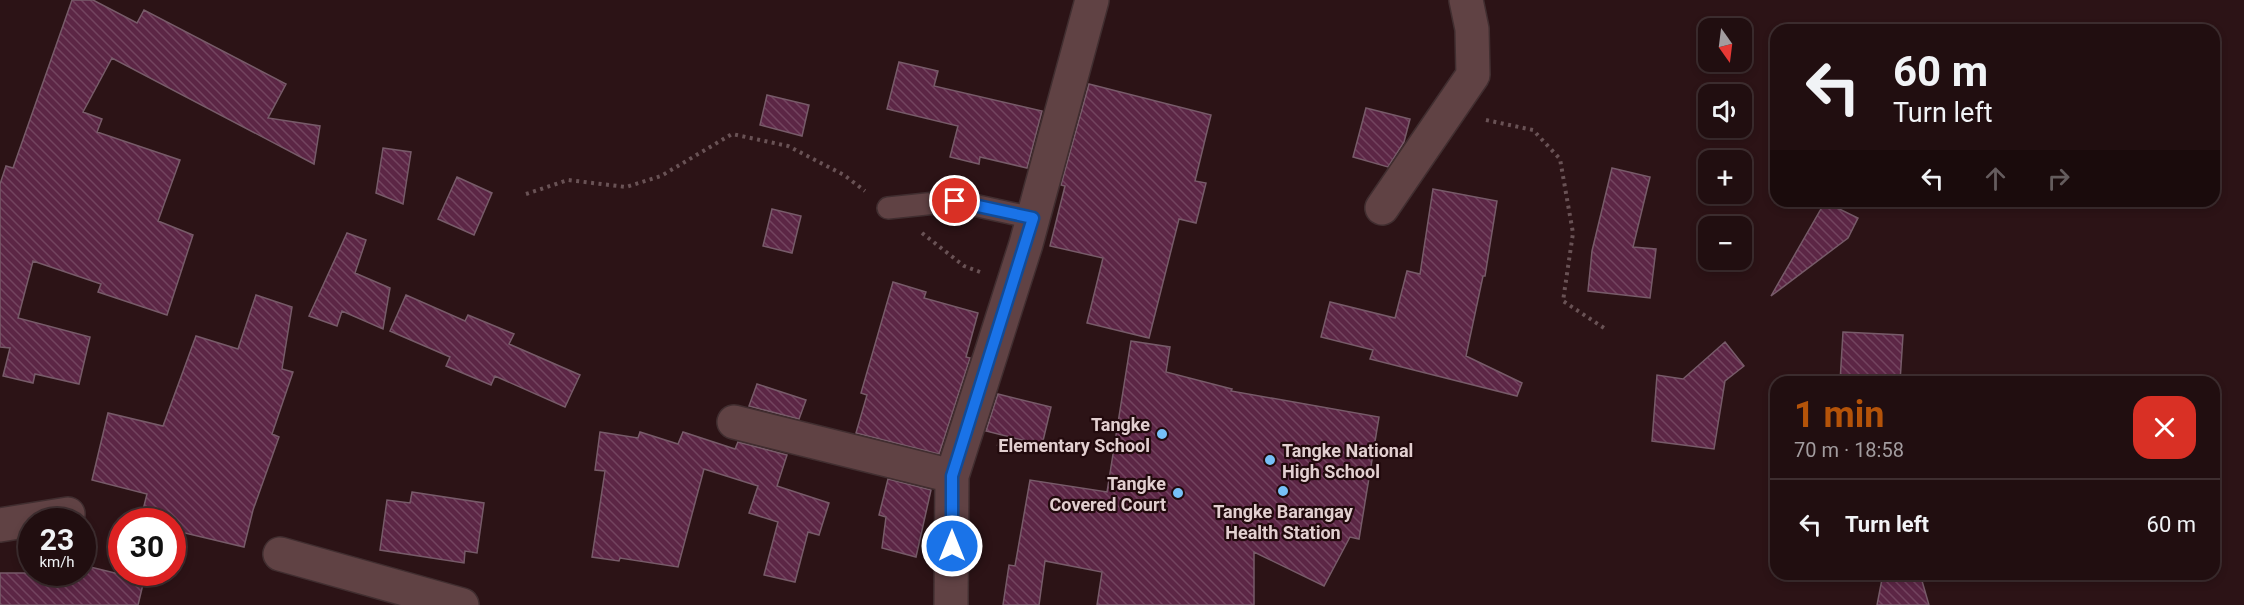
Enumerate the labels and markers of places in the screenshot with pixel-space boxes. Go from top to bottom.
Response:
pin [929,175,980,226]
place label: Tangke Elementary School [998,414,1150,456]
marker: Tangke Elementary School [1155,427,1169,441]
place label: Tangke National High School [1282,440,1413,482]
marker: Tangke National High School [1263,453,1277,467]
place label: Tangke Covered Court [1050,473,1166,515]
marker: Tangke Barangay Health Station [1276,484,1290,498]
marker: Tangke Covered Court [1171,486,1185,500]
place label: Tangke Barangay Health Station [1213,501,1354,543]

